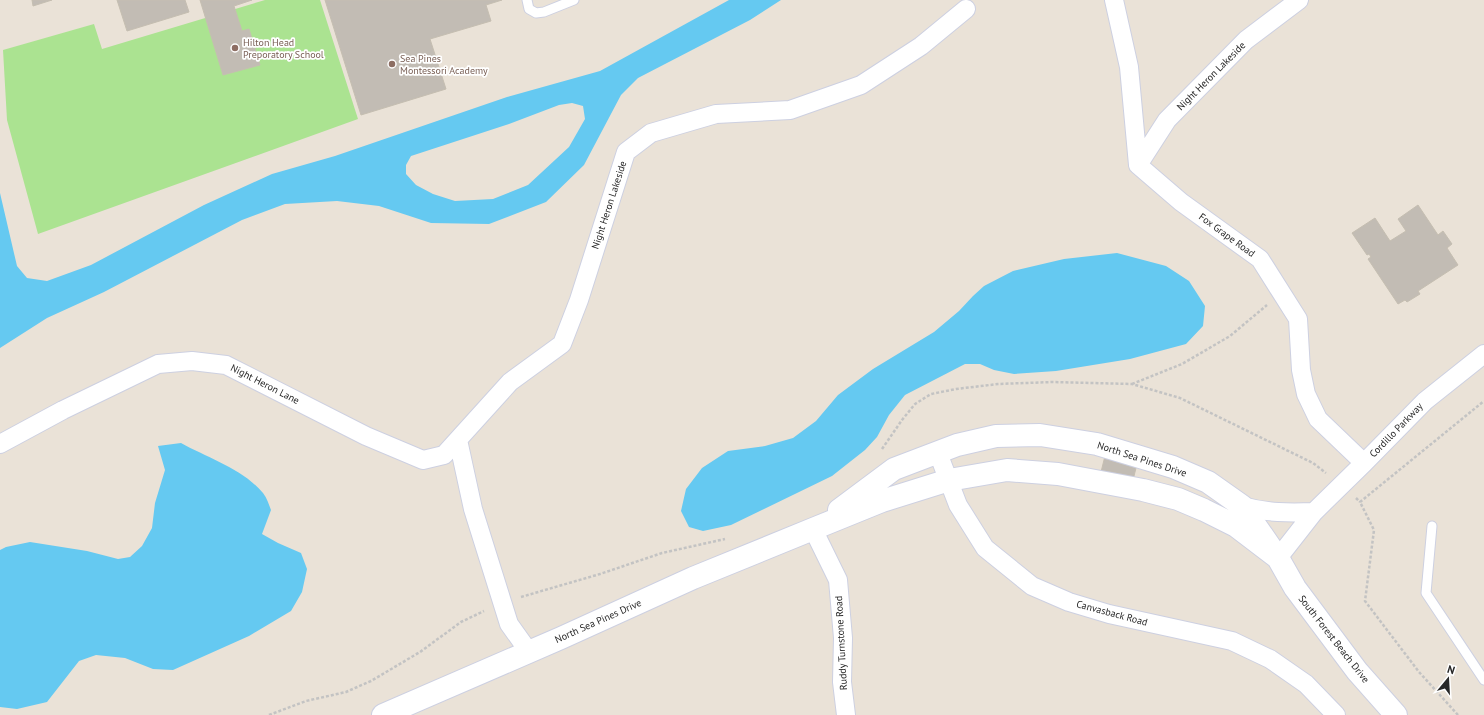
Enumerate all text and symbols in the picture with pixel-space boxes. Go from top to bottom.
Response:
place label: Hilton Head Preporatory School [243,36,324,61]
street label: Night Heron Lakeside [1174,39,1248,113]
marker: Hilton Head Preporatory School [230,43,240,53]
place label: Sea Pines Montessori Academy [400,52,488,77]
marker: Sea Pines Montessori Academy [387,59,397,69]
street label: Night Heron Lakeside [589,159,629,251]
street label: Fox Grape Road [1196,210,1258,260]
street label: Night Heron Lane [228,361,302,407]
street label: Cordillo Parkway [1367,400,1426,460]
street label: North Sea Pines Drive [1096,438,1188,480]
street label: South Forest Beach Drive [1296,593,1372,685]
street label: Ruddy Turnstone Road [832,595,850,691]
street label: North Sea Pines Drive [553,596,643,646]
street label: Canvasback Road [1075,597,1149,629]
north arrow [1428,659,1468,699]
text: N [1445,662,1457,677]

